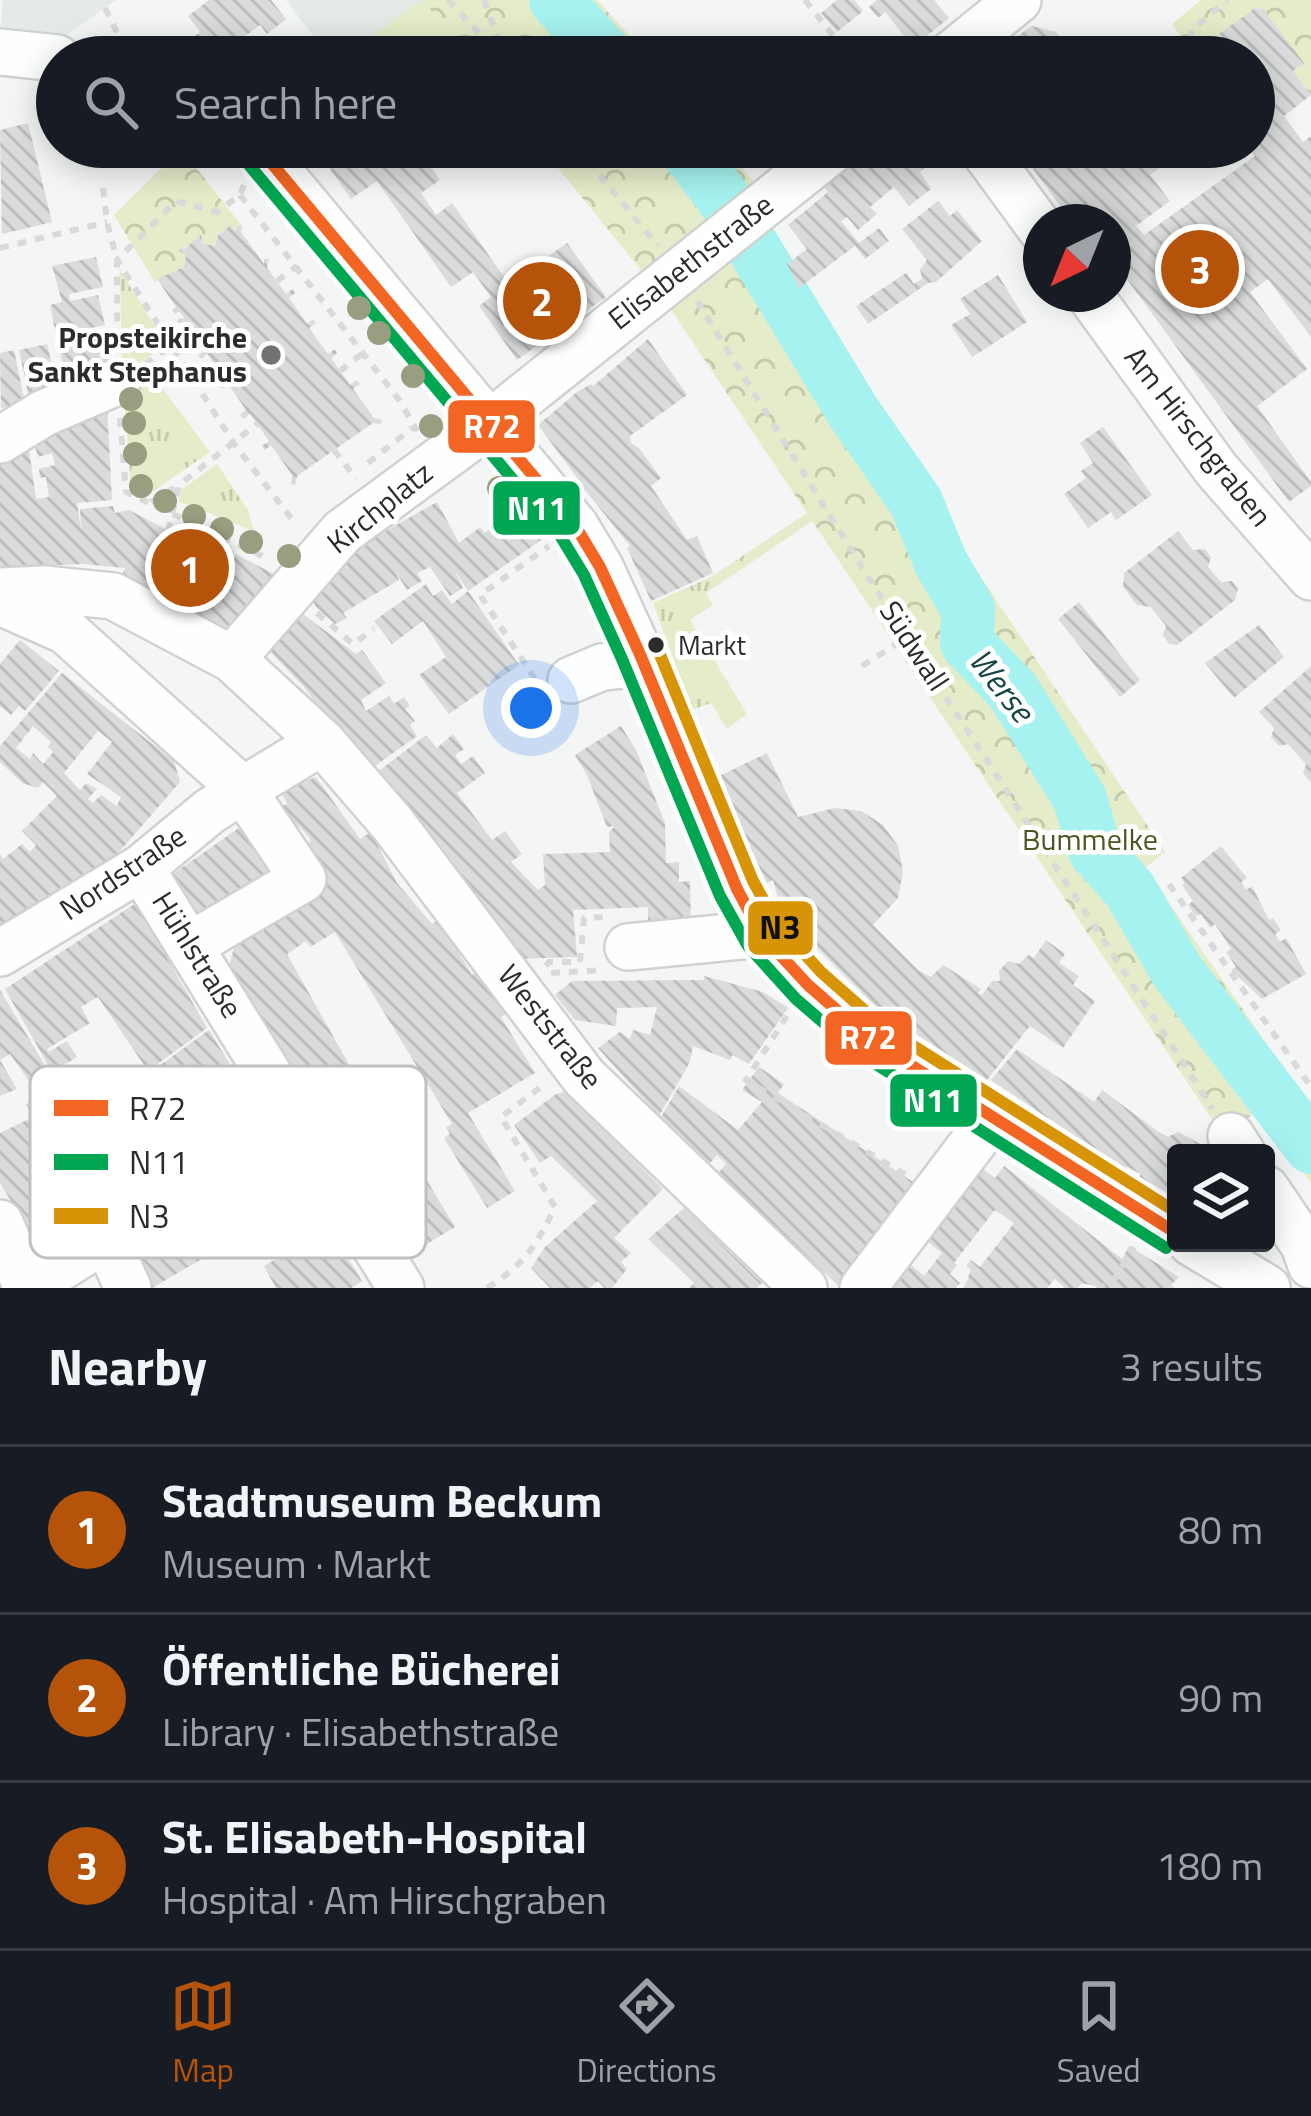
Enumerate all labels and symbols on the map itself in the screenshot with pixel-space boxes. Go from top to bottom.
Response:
street label: Elisabethstraße [598,182,783,341]
north arrow [1023,204,1131,312]
pin: 3 [1161,224,1239,314]
pin: 2 [503,256,581,346]
place label: Propsteikirche Sankt Stephanus [28,314,247,394]
street label: Am Hirschgraben [1114,336,1284,536]
marker: Propsteikirche Sankt Stephanus [258,342,284,368]
line badge: R72 [446,398,537,455]
text: R72 [463,401,521,451]
street label: Kirchplatz [316,450,442,564]
line badge: N11 [491,479,582,537]
text: N11 [507,483,567,533]
pin: 1 [151,523,229,613]
street label: Südwall [868,591,961,700]
place label: Markt [678,624,746,665]
marker: Markt [645,634,667,656]
water label: Werse [957,637,1048,734]
your location [501,678,561,738]
street label: Nordstraße [50,813,195,932]
park label: Bummelke [1022,816,1158,862]
street label: Hühlstraße [141,882,255,1027]
line badge: N3 [746,899,815,957]
text: N3 [759,902,801,952]
street label: Weststraße [487,954,614,1099]
line badge: R72 [823,1009,914,1067]
text: R72 [839,1012,897,1062]
legend [30,1066,426,1258]
line badge: N11 [888,1072,979,1129]
text: N11 [903,1075,963,1125]
text: R72 [129,1083,186,1133]
text: N11 [129,1137,188,1187]
text: N3 [129,1191,170,1241]

